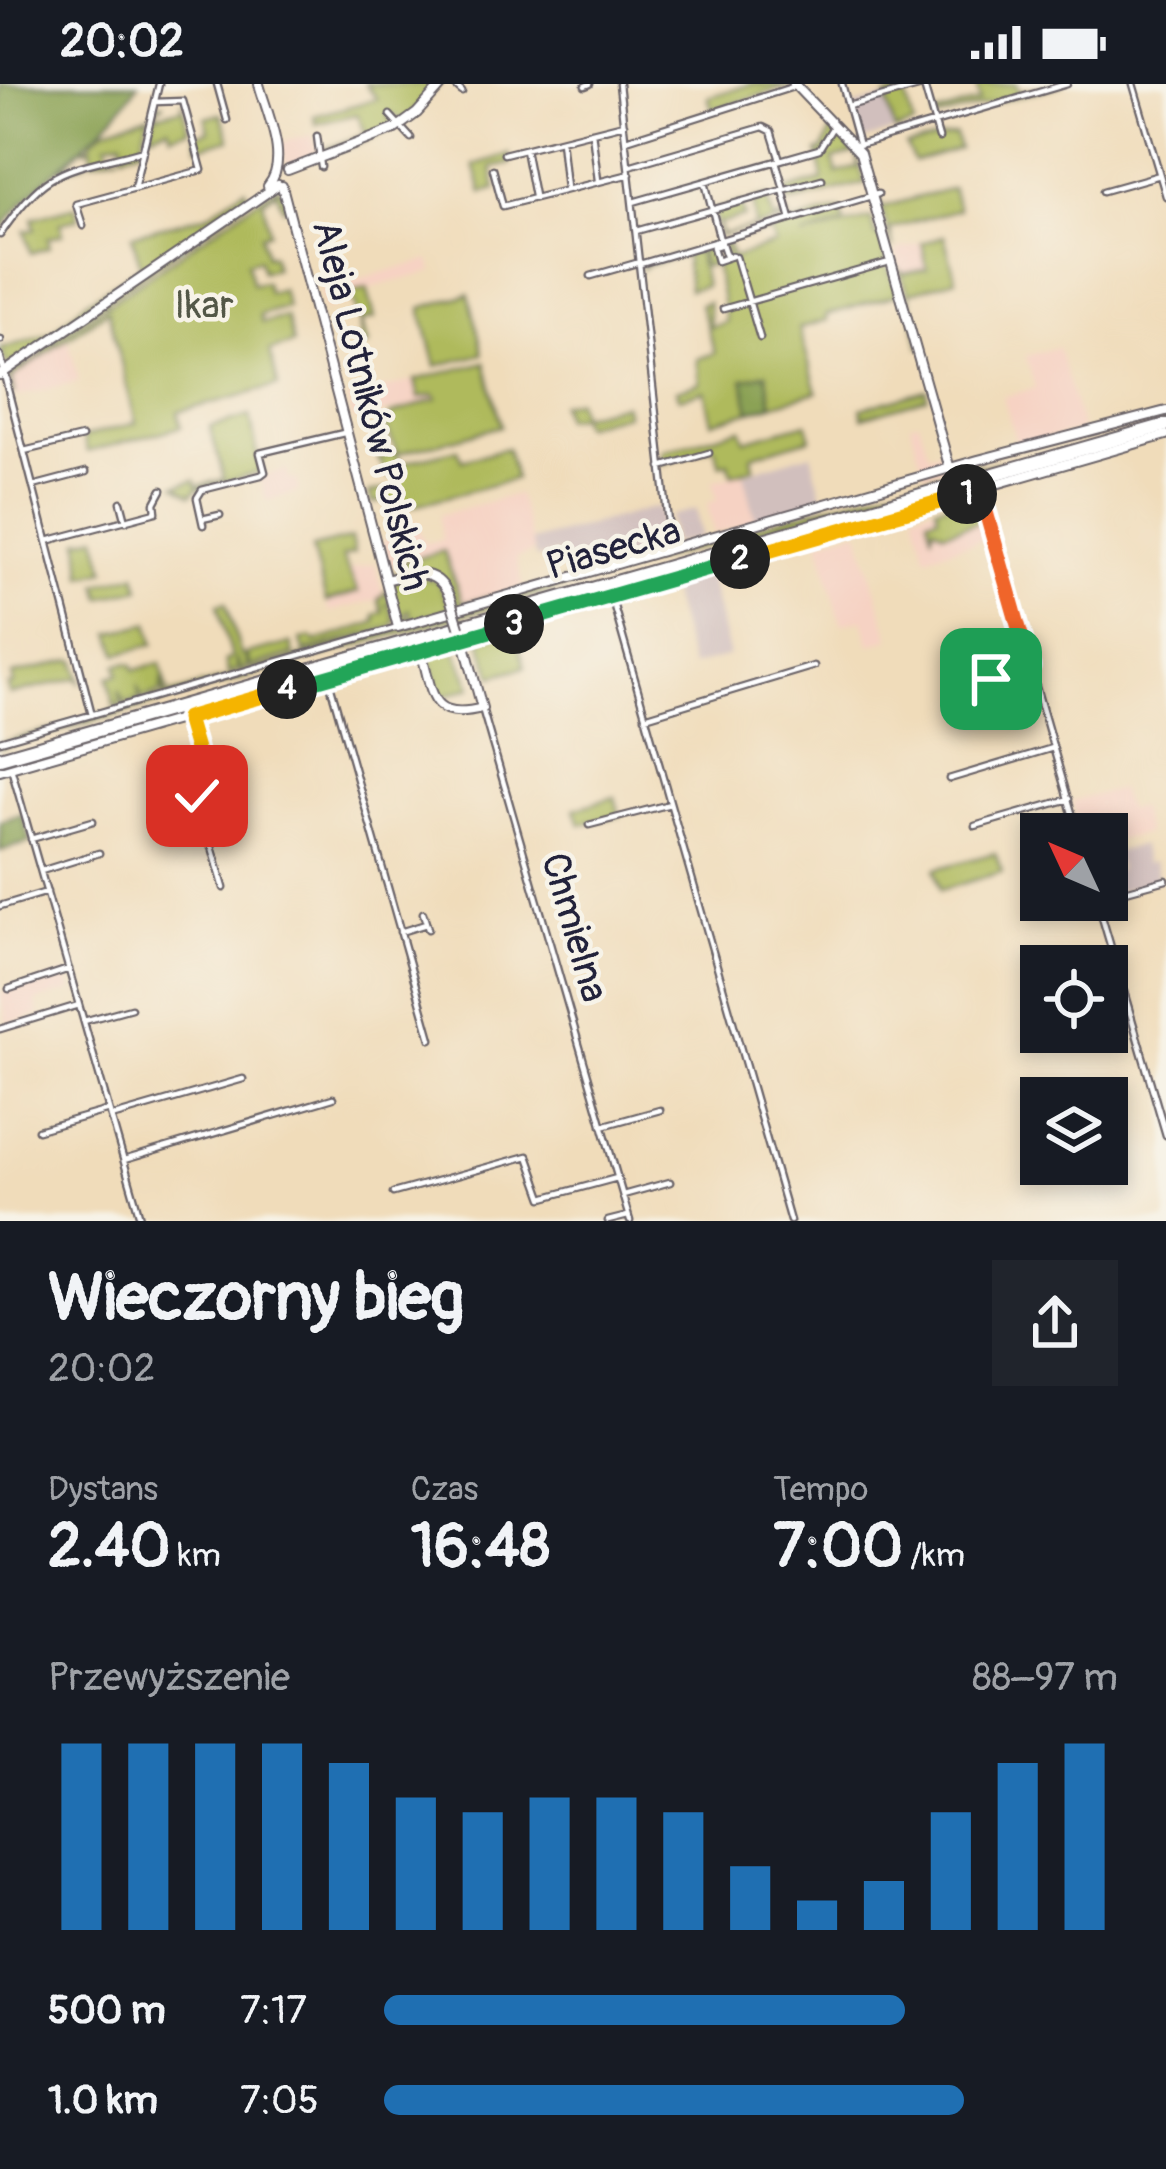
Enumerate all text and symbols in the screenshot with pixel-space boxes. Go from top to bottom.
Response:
text: 20:02 [60,14,184,70]
street label: Aleja Lotników Polskich [301,215,440,596]
park label: Ikar [174,281,234,330]
pin: 1 [937,464,997,524]
text: 1 [961,473,973,514]
street label: Piasecka [541,506,686,591]
pin: 2 [710,529,770,589]
text: 2 [731,538,749,579]
pin: 3 [484,594,544,654]
text: 3 [505,603,523,644]
pin [940,628,1042,730]
icon: arrive [958,646,1024,712]
pin: 4 [257,659,317,719]
text: 4 [277,668,297,709]
pin [146,745,248,847]
icon: check [164,763,230,829]
north arrow [1020,813,1128,921]
map controls [1020,813,1128,1185]
street label: Chmielna [530,847,619,1008]
button: locate [1020,945,1128,1053]
button: layers [1020,1077,1128,1185]
text: Wieczorny bieg [48,1257,464,1340]
button: share [992,1260,1118,1386]
text: 20:02 [48,1344,155,1393]
text: Dystans [48,1469,158,1510]
text: Czas [411,1469,478,1510]
text: Tempo [773,1469,868,1510]
text: 2.40 [48,1510,170,1585]
text: 16:48 [411,1510,550,1585]
text: 7:00 [773,1510,903,1585]
text: km [170,1535,221,1576]
text: /km [903,1535,965,1576]
text: Przewyższenie [48,1653,290,1702]
text: 88–97 m [972,1653,1118,1702]
text: 500 m [48,1986,166,2035]
text: 7:17 [240,1986,307,2035]
text: 1.0 km [48,2076,158,2125]
text: 7:05 [240,2076,319,2125]

